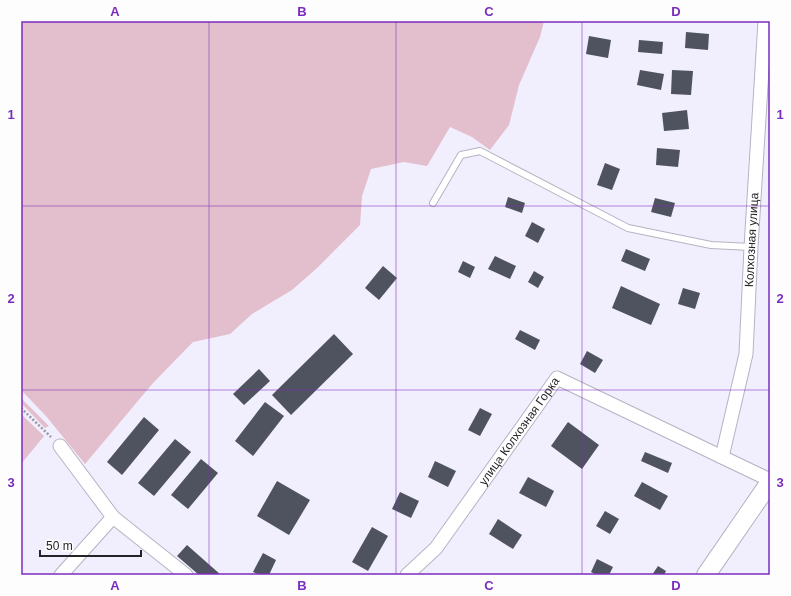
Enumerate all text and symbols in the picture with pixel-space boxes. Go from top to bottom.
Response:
text: A [110,4,120,19]
text: B [297,4,307,19]
text: C [484,4,494,19]
text: D [671,4,681,19]
text: 1 [7,107,15,122]
text: 1 [776,107,784,122]
street label: Колхозная улица [742,192,761,287]
text: 2 [7,291,15,306]
text: 2 [776,291,784,306]
street label: улица Колхозная Горка [476,374,562,488]
text: 3 [7,475,15,490]
text: 3 [776,475,784,490]
scale bar [40,532,141,558]
text: 50 m [46,539,73,553]
text: A [110,578,120,593]
text: B [297,578,307,593]
text: C [484,578,494,593]
text: D [671,578,681,593]

